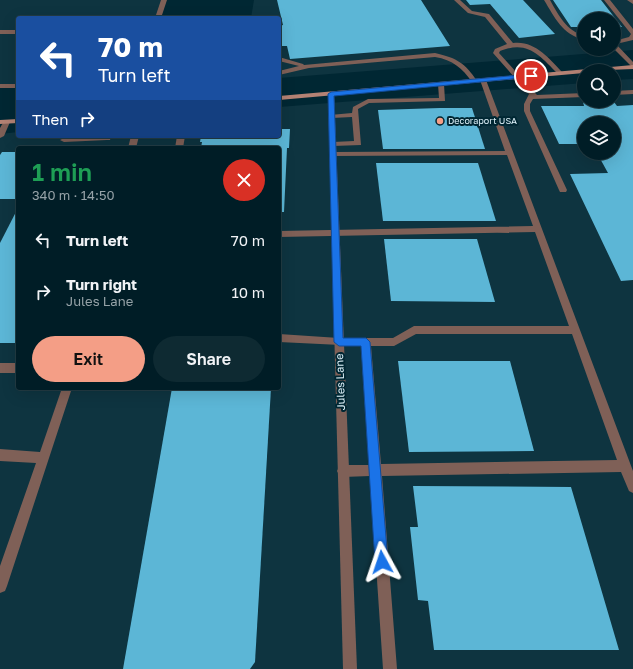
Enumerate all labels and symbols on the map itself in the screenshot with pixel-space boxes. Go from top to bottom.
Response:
pin [514,59,548,93]
place label: Decoraport USA [448,115,517,126]
marker: Decoraport USA [435,116,445,126]
street label: Jules Lane [332,353,347,411]
position arrow [361,541,403,583]

